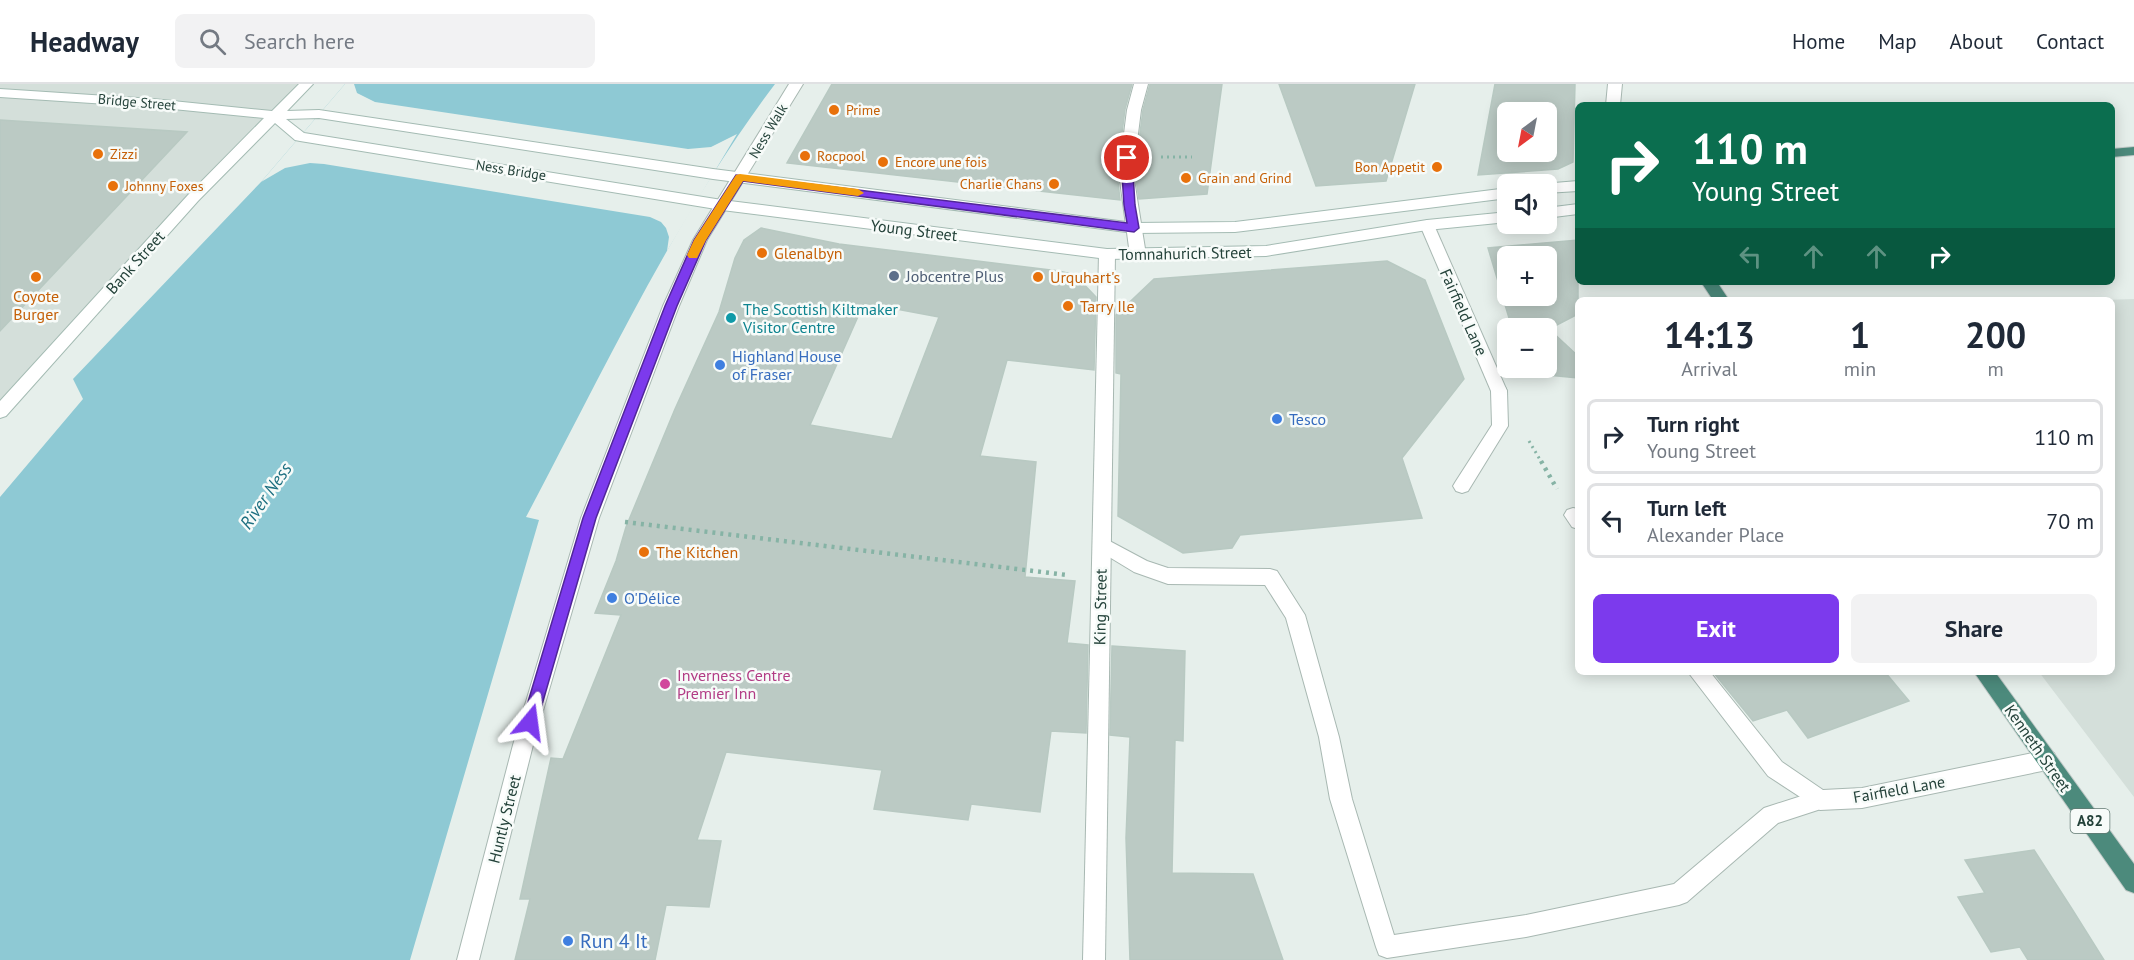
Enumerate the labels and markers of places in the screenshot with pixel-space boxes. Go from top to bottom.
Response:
place label: Prime [846,101,880,119]
marker: Prime [827,103,841,117]
pin [1101,132,1152,183]
place label: Zizzi [110,145,138,163]
marker: Zizzi [91,147,105,161]
place label: Rocpool [817,147,865,165]
marker: Rocpool [798,149,812,163]
place label: Encore une fois [895,153,987,171]
marker: Encore une fois [876,155,890,169]
place label: Bon Appetit [1355,158,1425,176]
marker: Bon Appetit [1430,160,1444,174]
place label: Grain and Grind [1198,169,1292,187]
marker: Grain and Grind [1179,171,1193,185]
place label: Charlie Chans [960,175,1042,193]
place label: Johnny Foxes [124,177,204,195]
marker: Charlie Chans [1047,177,1061,191]
marker: Johnny Foxes [106,179,120,193]
place label: Glenalbyn [774,243,843,263]
marker: Glenalbyn [755,246,769,260]
place label: Jobcentre Plus [905,266,1004,286]
place label: Urquhart's [1050,267,1121,287]
marker: Jobcentre Plus [887,269,901,283]
marker: Coyote Burger [29,270,43,284]
marker: Urquhart's [1031,270,1045,284]
place label: Coyote Burger [13,286,59,324]
place label: Tarry Ile [1080,296,1135,316]
place label: The Scottish Kiltmaker Visitor Centre [742,299,899,337]
marker: Tarry Ile [1061,299,1075,313]
marker: The Scottish Kiltmaker Visitor Centre [724,311,738,325]
place label: Highland House of Fraser [732,346,841,384]
marker: Highland House of Fraser [713,358,727,372]
place label: Tesco [1289,409,1326,429]
marker: Tesco [1270,412,1284,426]
place label: The Kitchen [656,542,738,562]
marker: The Kitchen [637,545,651,559]
place label: O'Délice [624,588,680,608]
marker: O'Délice [605,591,619,605]
place label: Inverness Centre Premier Inn [677,665,791,703]
marker: Inverness Centre Premier Inn [658,677,672,691]
place label: Run 4 It [580,928,648,954]
marker: Run 4 It [561,934,575,948]

